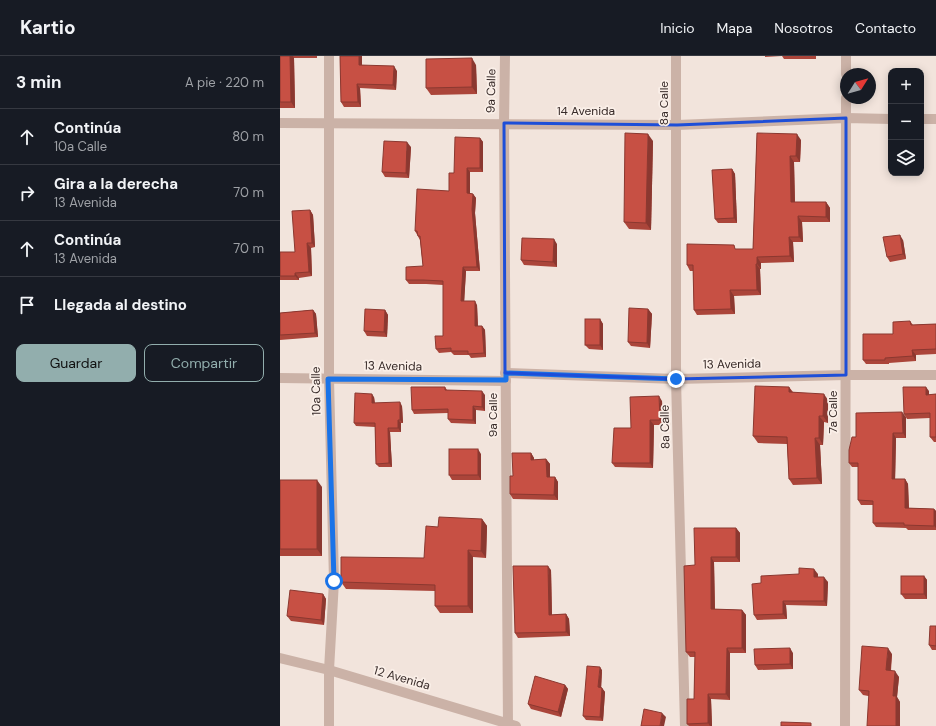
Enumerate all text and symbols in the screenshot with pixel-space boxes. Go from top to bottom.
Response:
text: Kartio [20,15,76,40]
text: Inicio [660,19,695,37]
text: Mapa [717,19,752,37]
text: Nosotros [774,19,833,37]
text: Contacto [855,19,916,37]
street label: 9a Calle [483,68,499,113]
north arrow [840,68,876,104]
map controls [888,68,924,176]
button: + [888,68,924,104]
text: 3 min [16,71,61,93]
text: A pie · 220 m [185,74,264,91]
street label: 8a Calle [656,81,672,125]
street label: 14 Avenida [557,103,615,119]
button: − [888,104,924,140]
text: Continúa [54,118,121,138]
icon: ahead [16,126,38,148]
text: 80 m [232,128,264,145]
text: 10a Calle [54,138,107,155]
button: layers [888,140,924,176]
text: Gira a la derecha [54,174,178,194]
icon: right [16,182,38,204]
text: 70 m [233,184,264,201]
text: 13 Avenida [54,194,117,211]
text: Continúa [54,230,121,250]
icon: ahead [16,238,38,260]
text: 70 m [233,240,264,257]
text: 13 Avenida [54,250,117,267]
icon: arrive [16,294,38,316]
text: Llegada al destino [54,295,187,315]
button: Guardar [16,344,136,382]
button: Compartir [144,344,264,382]
street label: 13 Avenida [703,355,761,373]
street label: 13 Avenida [364,357,422,375]
street label: 10a Calle [308,366,324,416]
route end [667,370,685,388]
street label: 7a Calle [825,390,841,434]
street label: 9a Calle [485,393,501,437]
street label: 8a Calle [657,405,673,449]
route start [325,572,343,590]
street label: 12 Avenida [372,662,432,694]

